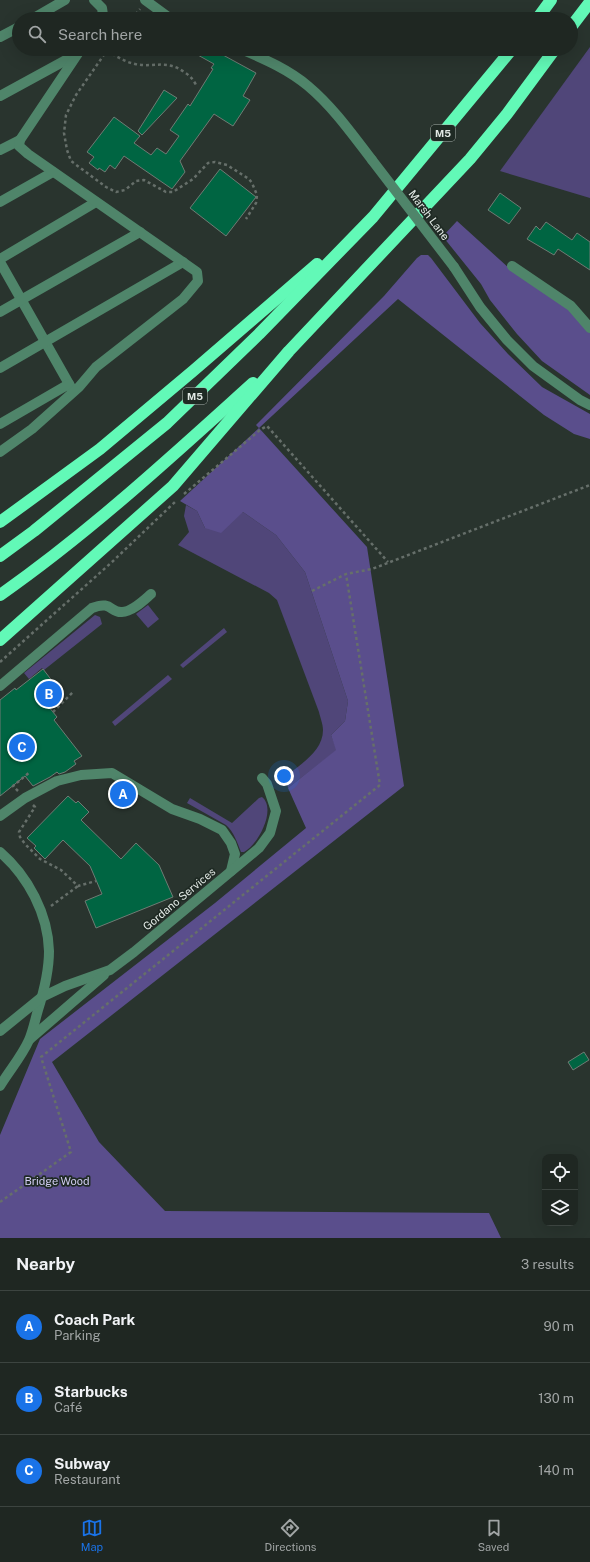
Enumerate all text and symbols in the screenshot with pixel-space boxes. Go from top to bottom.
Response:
search box [12,12,578,56]
icon: search [26,23,48,45]
text: Search here [58,26,142,43]
road number: M5 [431,125,455,141]
street label: Marsh Lane [406,188,452,242]
road number: M5 [183,388,207,404]
pin: B [36,679,62,709]
pin: C [9,732,35,762]
your location [274,766,294,786]
pin: A [110,779,136,809]
street label: Gordano Services [141,865,218,933]
map controls [542,1154,578,1226]
button: locate [542,1154,578,1190]
park label: Bridge Wood [24,1175,90,1187]
button: layers [542,1190,578,1226]
text: Nearby [16,1254,75,1274]
text: 3 results [521,1257,574,1272]
text: Coach Park [54,1311,135,1328]
text: A [24,1319,34,1334]
text: 90 m [544,1319,574,1334]
text: Parking [54,1328,101,1343]
text: Starbucks [54,1383,128,1400]
text: B [25,1391,33,1406]
text: 130 m [538,1391,574,1406]
text: Café [54,1400,82,1415]
text: Subway [54,1455,111,1472]
text: C [24,1463,34,1478]
text: 140 m [538,1463,574,1478]
text: Restaurant [54,1472,120,1487]
tab: Map [81,1517,103,1553]
tab: Directions [265,1517,316,1553]
tab: Saved [478,1517,509,1553]

